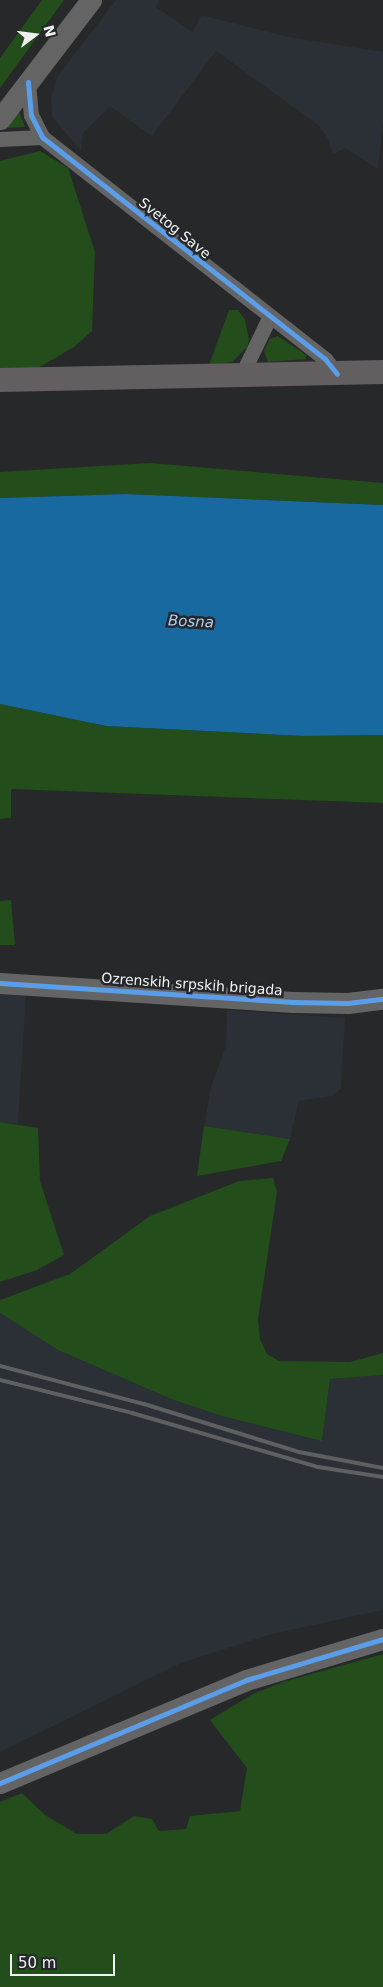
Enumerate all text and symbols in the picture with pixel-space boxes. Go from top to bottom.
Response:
north arrow [10,10,60,60]
text: N [40,23,59,39]
street label: Svetog Save [136,194,214,262]
water label: Bosna [168,612,214,632]
street label: Ozrenskih srpskih brigada [101,969,283,999]
scale bar [12,1944,118,1976]
text: 50 m [18,1954,56,1972]

